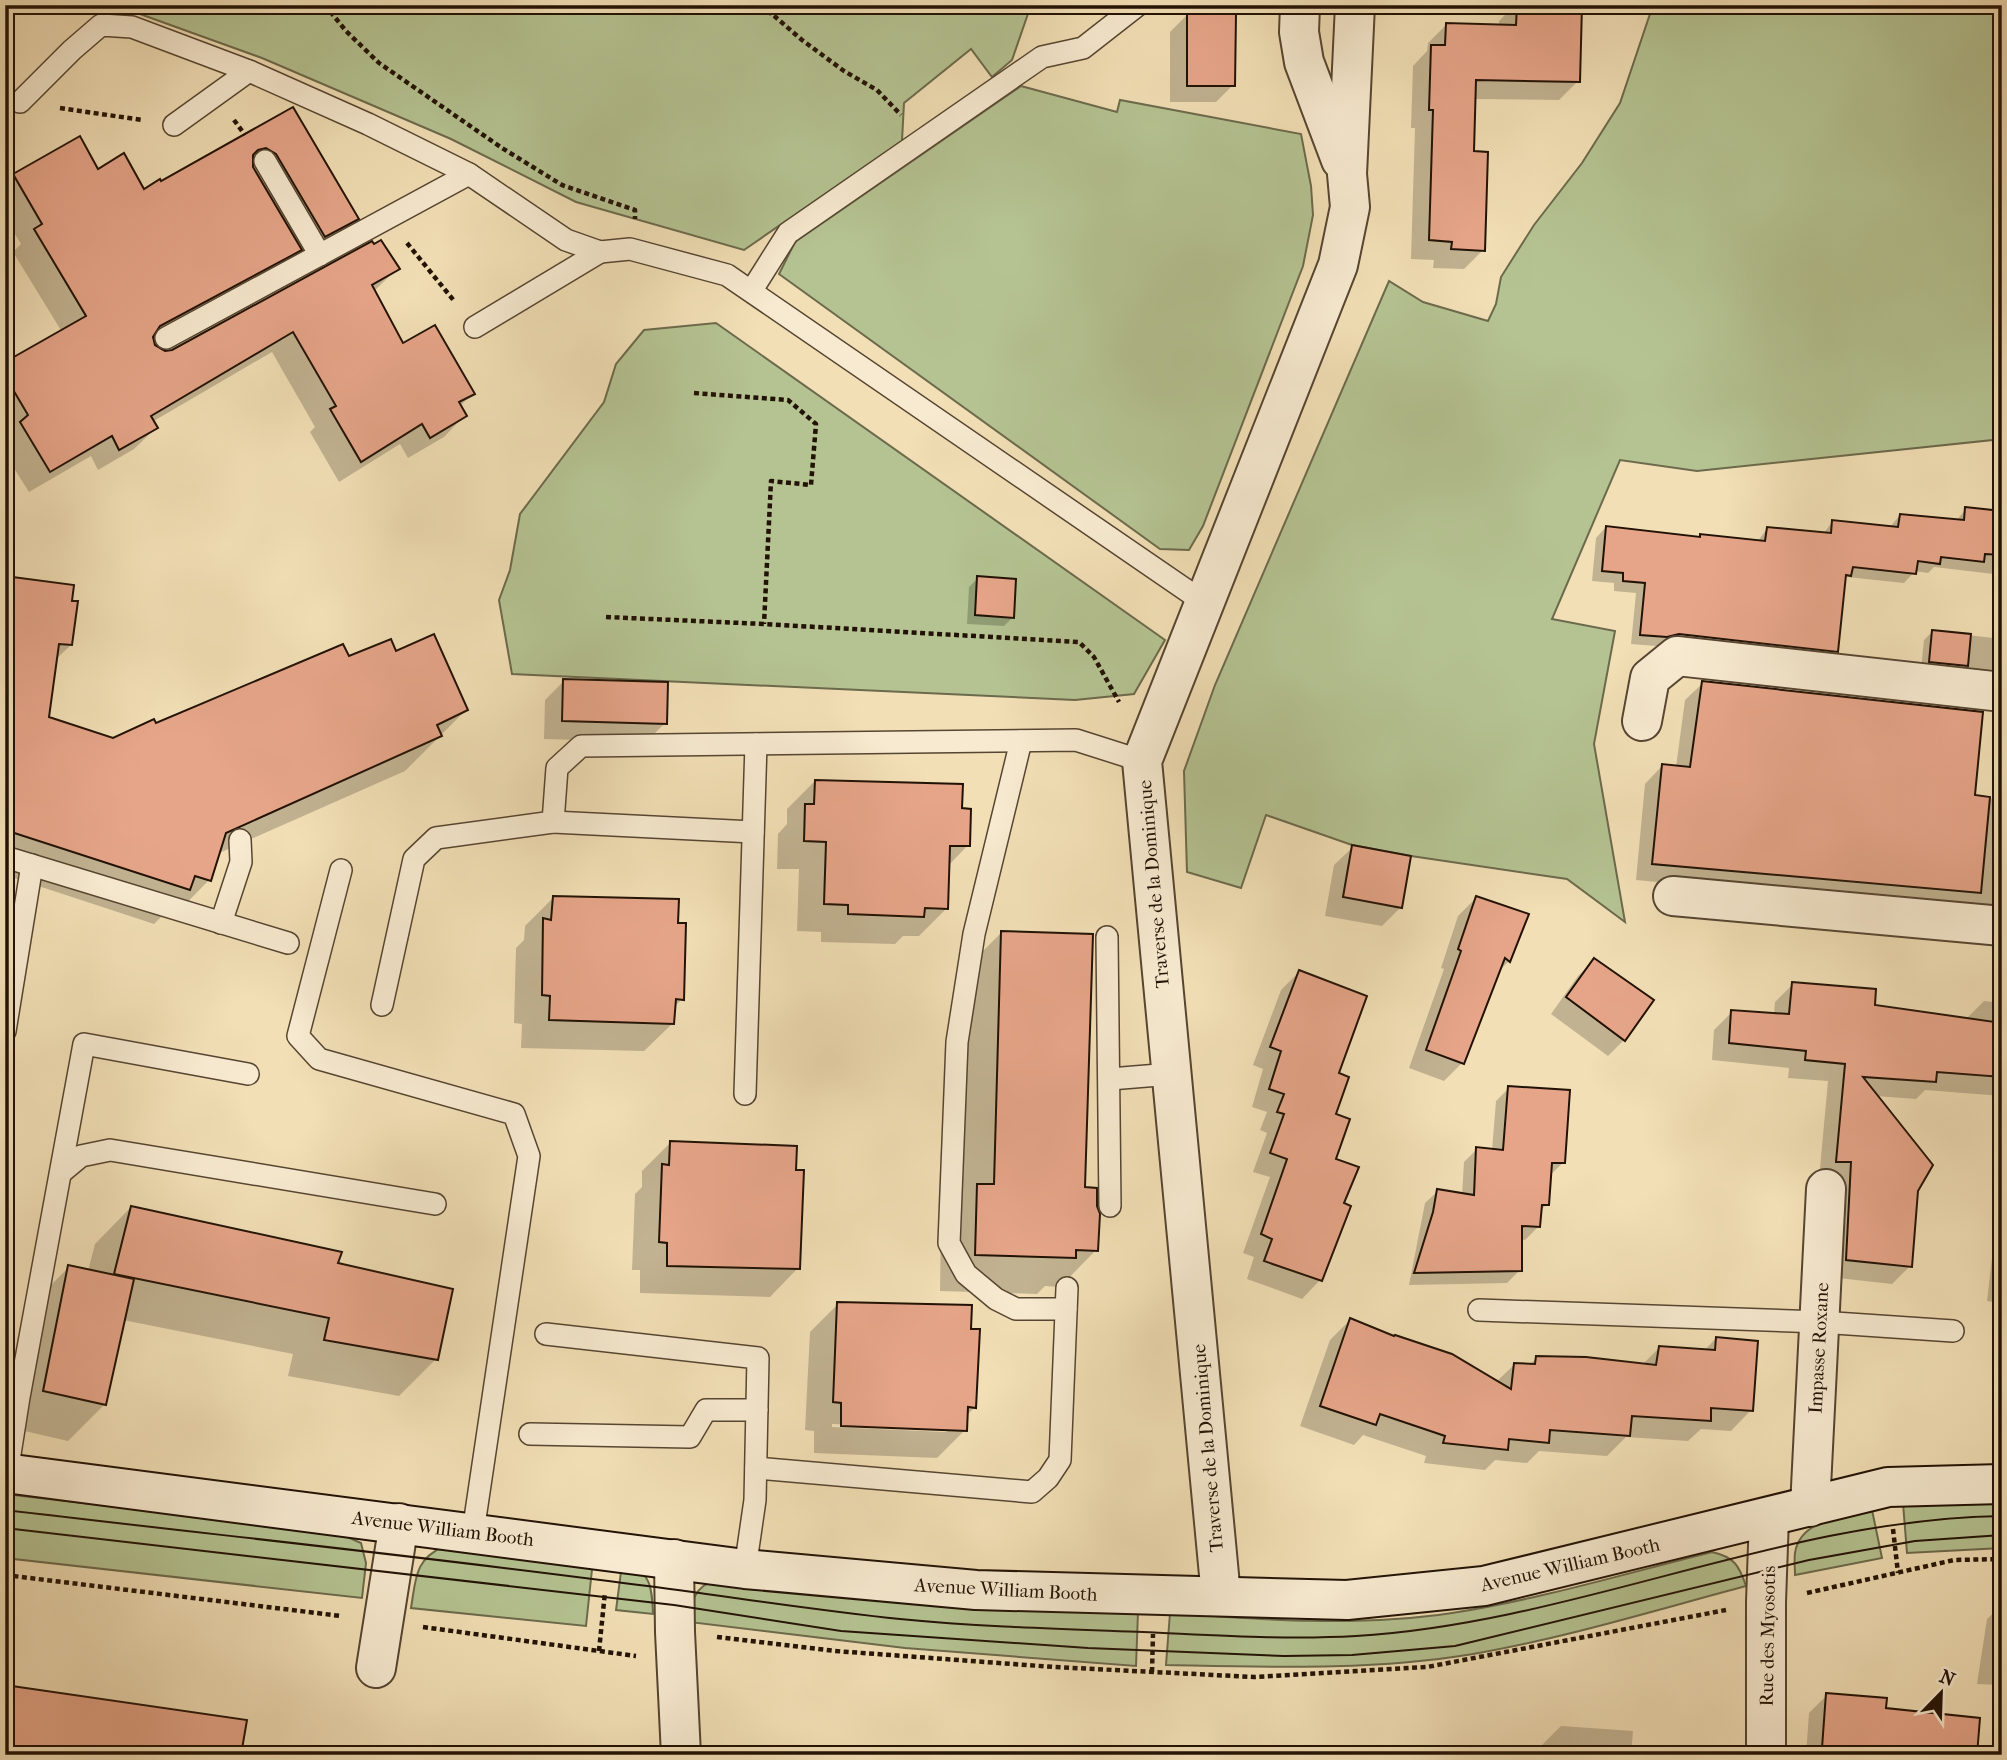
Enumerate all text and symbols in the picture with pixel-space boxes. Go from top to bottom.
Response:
street label: Traverse de la Dominique [1134,779,1174,989]
street label: Impasse Roxane [1805,1282,1833,1414]
street label: Traverse de la Dominique [1188,1343,1228,1553]
street label: Avenue William Booth [350,1507,536,1551]
street label: Avenue William Booth [1477,1534,1662,1597]
street label: Rue des Myosotis [1756,1565,1780,1707]
street label: Avenue William Booth [913,1574,1098,1606]
north arrow [1906,1658,1976,1728]
text: N [1936,1665,1959,1691]

